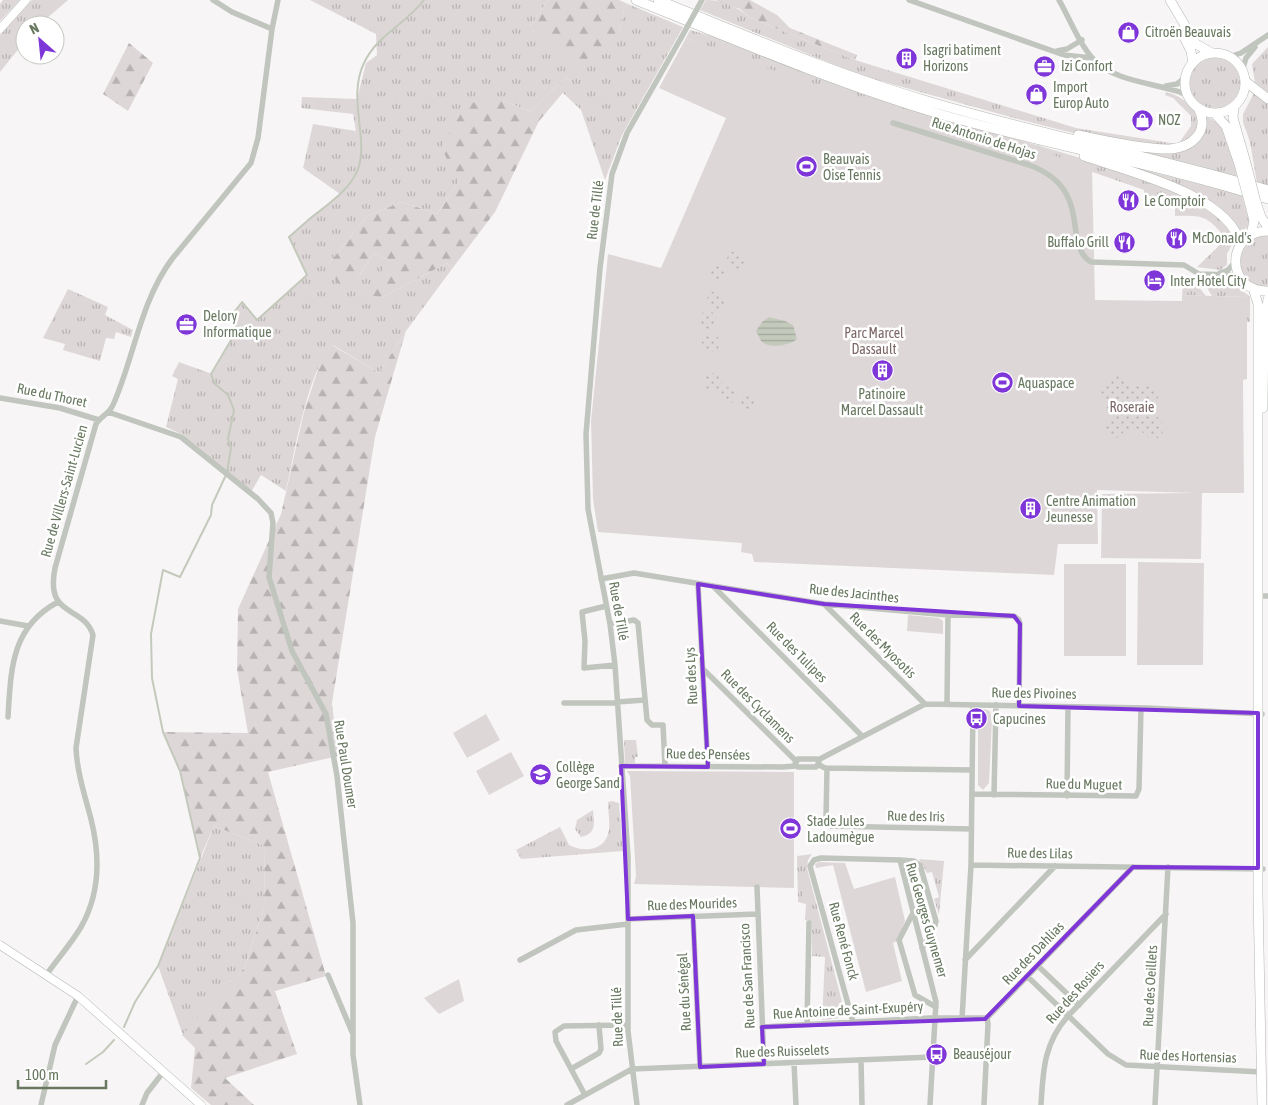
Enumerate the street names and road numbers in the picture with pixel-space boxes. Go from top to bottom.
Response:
street label: Rue Antonio de Hojas [930,114,1038,162]
street label: Rue de Tillé [583,179,607,241]
street label: Rue du Thoret [16,380,88,410]
street label: Rue de Villers-Saint-Lucien [37,423,91,559]
street label: Rue de Tillé [606,580,632,642]
street label: Rue des Jacinthes [808,580,900,606]
street label: Rue des Myosotis [847,609,920,682]
street label: Rue des Tulipes [763,618,831,686]
street label: Rue des Lys [682,647,700,705]
street label: Rue des Cyclamens [718,666,798,746]
street label: Rue des Pivoines [991,684,1077,702]
street label: Rue Paul Doumer [331,719,361,810]
street label: Rue des Pensées [666,745,750,763]
street label: Rue du Muguet [1046,775,1122,793]
street label: Rue des Iris [887,807,945,825]
street label: Rue des Lilas [1007,844,1073,862]
street label: Rue Georges Guynemer [903,861,951,980]
street label: Rue des Mourides [647,894,737,914]
street label: Rue René Fonck [826,900,862,982]
street label: Rue des Dahlias [999,918,1067,988]
street label: Rue de San Francisco [736,923,758,1029]
street label: Rue des Oeillets [1140,944,1160,1027]
street label: Rue du Sénégal [674,952,694,1032]
street label: Rue des Rosiers [1043,957,1107,1027]
street label: Rue de Tillé [608,987,626,1047]
street label: Rue Antoine de Saint-Exupéry [772,998,924,1022]
street label: Rue des Ruisselets [735,1041,829,1061]
street label: Rue des Hortensias [1139,1046,1237,1066]

